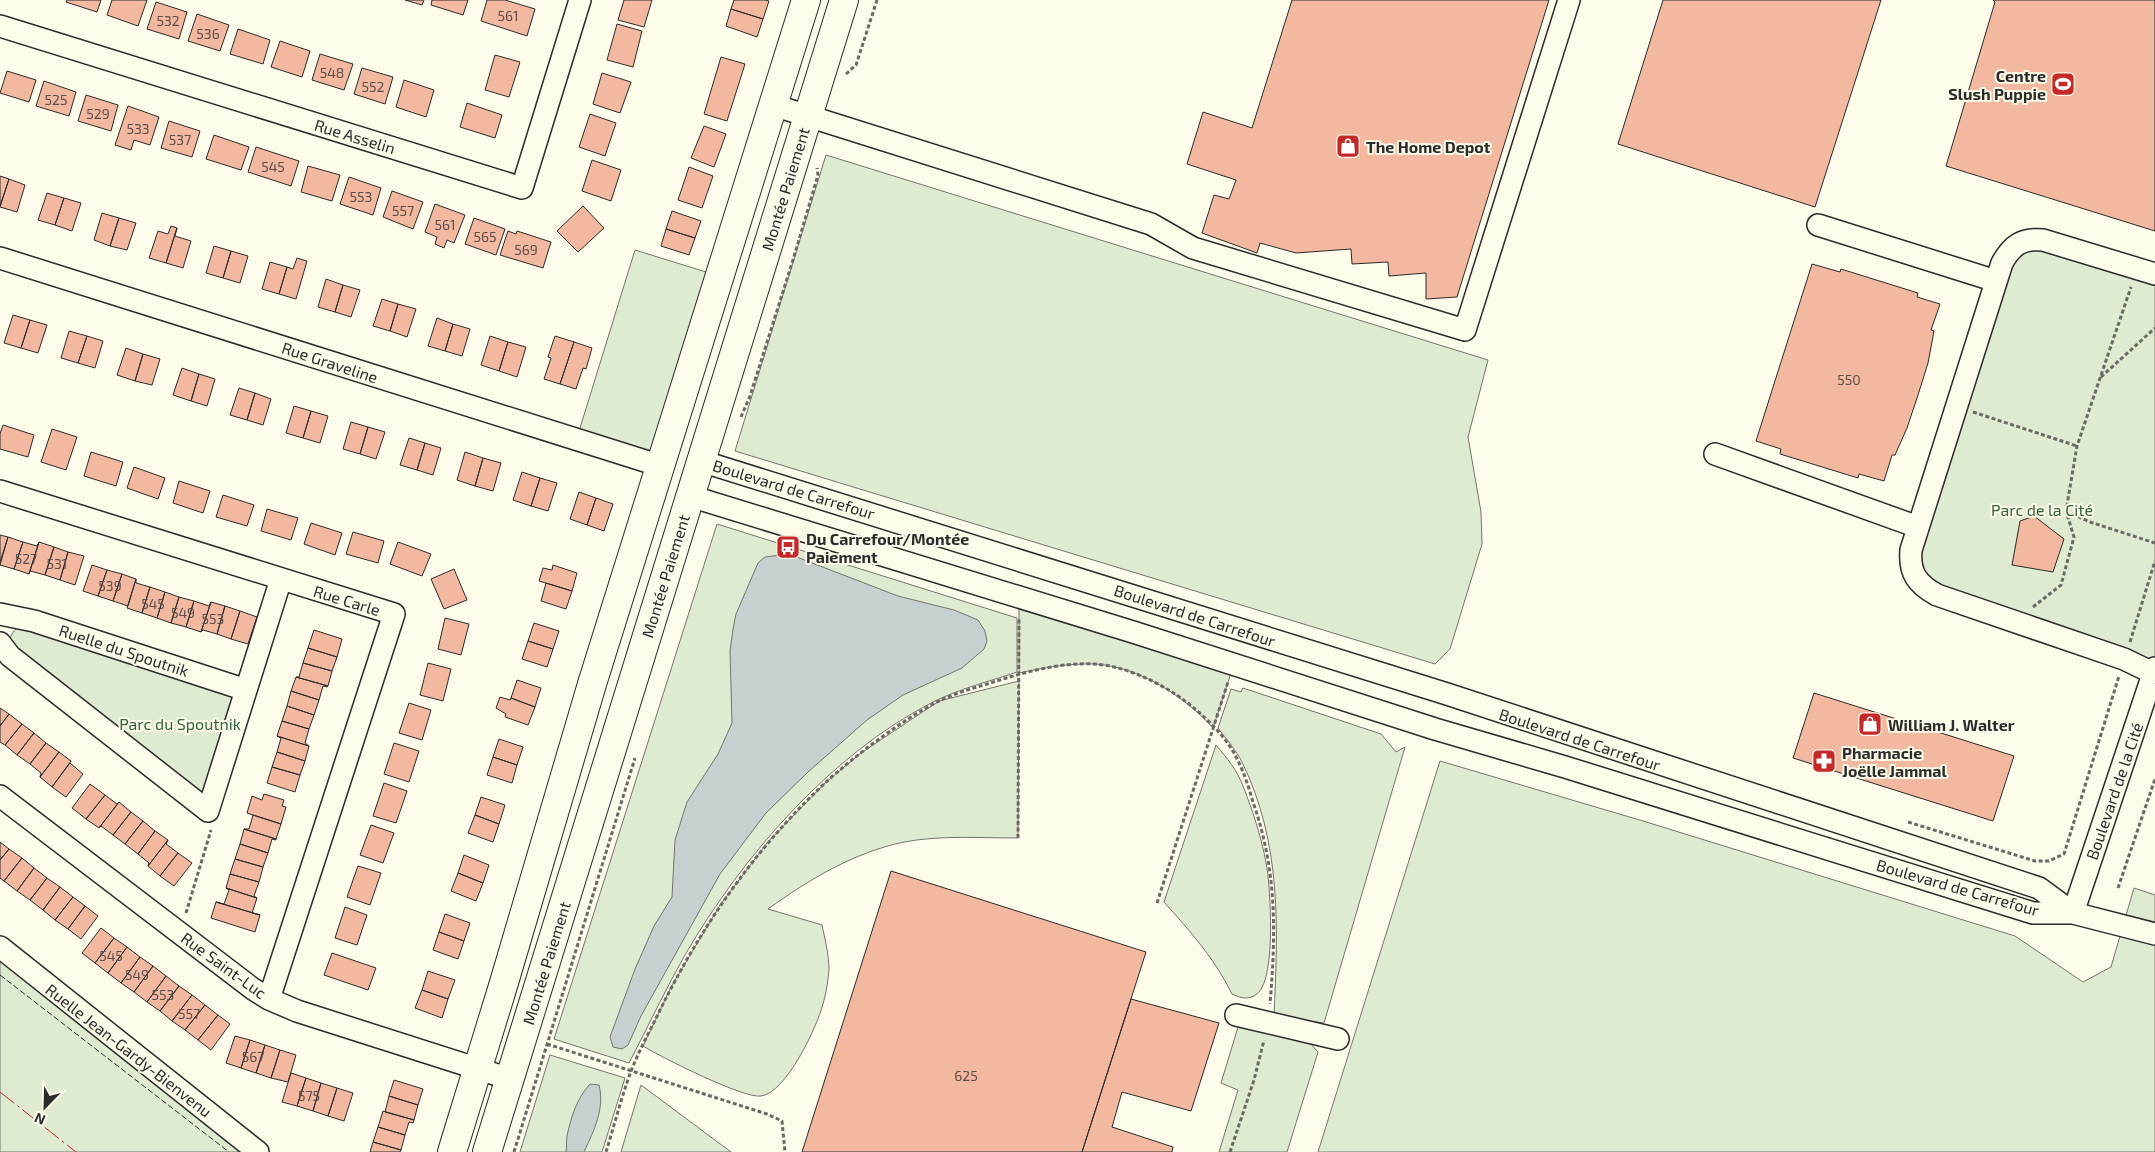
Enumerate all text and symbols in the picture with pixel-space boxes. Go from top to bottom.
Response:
house number: 561 [497,7,519,24]
house number: 532 [156,12,180,29]
house number: 536 [196,25,220,42]
house number: 548 [320,64,344,81]
place label: Centre Slush Puppie [1948,66,2046,103]
sports icon: Centre Slush Puppie [2050,71,2076,97]
house number: 552 [362,78,385,95]
house number: 525 [45,91,67,108]
house number: 529 [86,105,110,122]
street label: Rue Asselin [312,115,398,157]
house number: 533 [126,120,150,137]
street label: Montée Paiement [757,125,813,253]
house number: 537 [169,131,191,148]
shop icon: The Home Depot [1335,133,1361,159]
place label: The Home Depot [1366,137,1491,156]
house number: 545 [261,158,285,175]
house number: 553 [350,188,372,205]
house number: 557 [392,202,414,219]
house number: 561 [434,216,456,233]
house number: 565 [473,228,497,245]
house number: 569 [514,241,538,258]
street label: Rue Graveline [280,338,380,386]
house number: 550 [1837,371,1861,388]
street label: Boulevard de Carrefour [711,455,878,523]
park label: Parc de la Cité [1991,500,2093,519]
street label: Montée Paiement [637,512,693,640]
place label: Du Carrefour/Montée Paiement [806,529,969,566]
bus stop icon: Du Carrefour/Montée Paiement [775,534,801,560]
house number: 527 [15,550,37,567]
house number: 531 [47,555,67,572]
house number: 539 [98,577,122,594]
street label: Boulevard de Carrefour [1112,580,1279,650]
street label: Rue Carle [311,581,383,619]
house number: 545 [141,595,165,612]
house number: 549 [171,604,195,621]
house number: 553 [202,610,224,627]
street label: Ruelle du Spoutnik [57,620,191,680]
street label: Boulevard de Carrefour [1497,704,1664,774]
shop icon: William J. Walter [1857,711,1883,737]
park label: Parc du Spoutnik [119,714,241,733]
place label: William J. Walter [1888,715,2015,734]
street label: Boulevard de la Cité [2082,720,2146,862]
place label: Pharmacie Joëlle Jammal [1842,743,1947,780]
pharmacy icon: Pharmacie Joëlle Jammal [1811,748,1837,774]
street label: Boulevard de Carrefour [1874,855,2042,920]
street label: Montée Paiement [518,899,574,1027]
street label: Rue Saint-Luc [178,928,270,1002]
house number: 545 [99,947,123,964]
house number: 549 [125,966,149,983]
street label: Ruelle Jean-Gardy-Bienvenu [42,979,216,1121]
house number: 553 [152,986,174,1003]
house number: 557 [178,1005,200,1022]
house number: 567 [242,1048,264,1065]
house number: 625 [954,1067,978,1084]
north arrow [20,1082,70,1132]
house number: 575 [298,1087,320,1104]
text: N [32,1110,48,1129]

